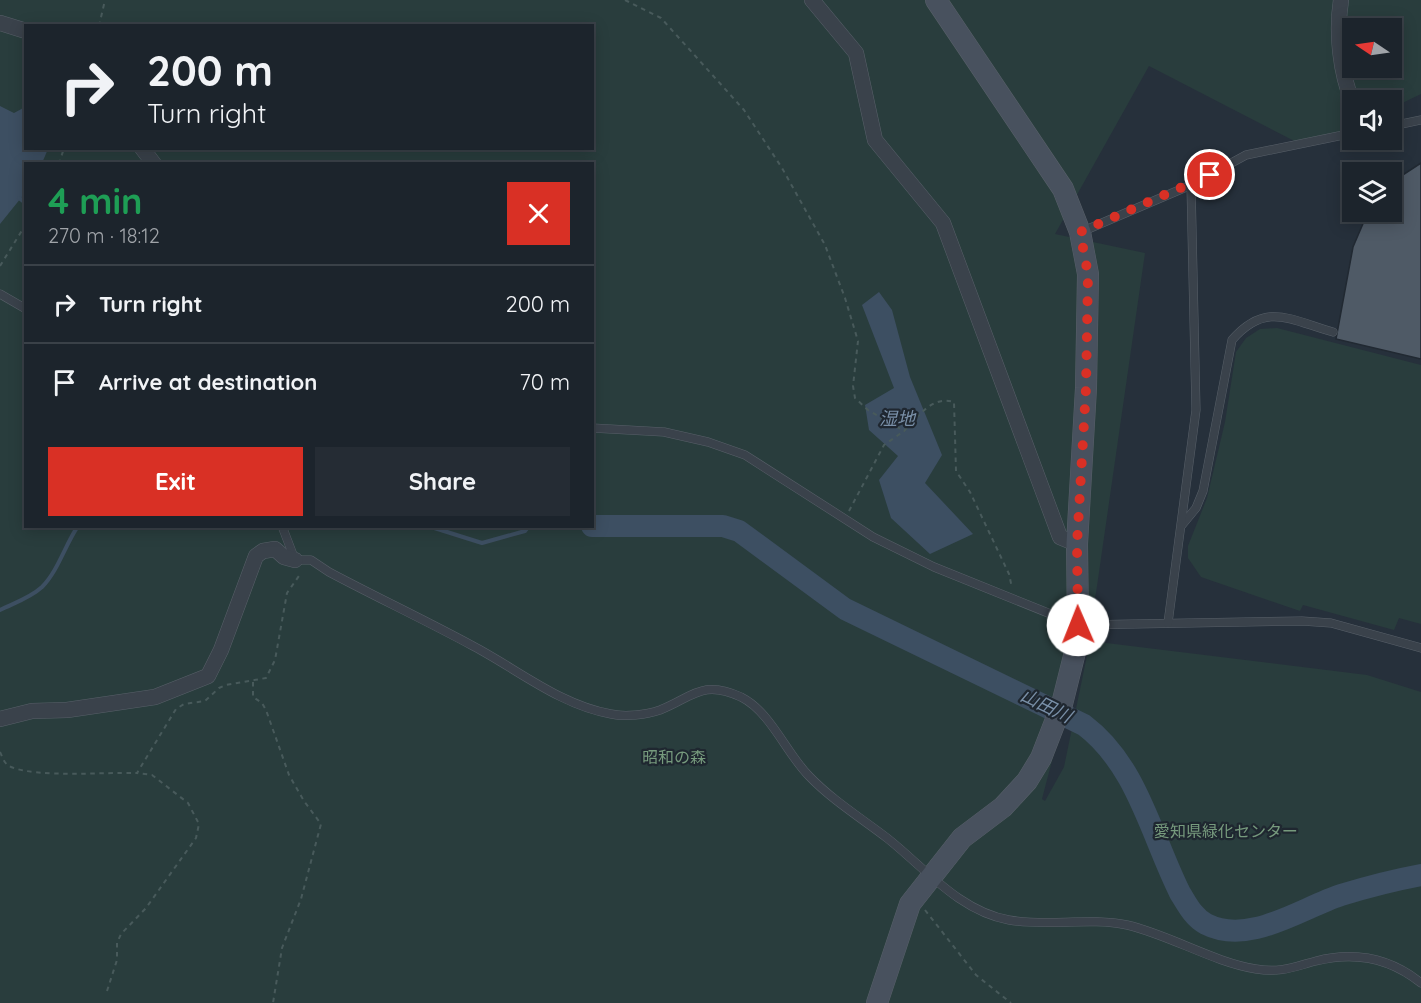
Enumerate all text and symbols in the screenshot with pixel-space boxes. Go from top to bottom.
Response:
north arrow [1342,18,1402,78]
map controls [1342,18,1402,222]
text: 200 m [147,44,273,97]
icon: right [48,48,126,126]
button: sound [1342,90,1402,150]
text: Turn right [147,96,266,130]
pin [1184,149,1235,200]
icon: arrive [1193,158,1226,191]
button: layers [1342,162,1402,222]
text: 4 min [48,178,142,223]
button: close [507,182,570,245]
text: 270 m · 18:12 [48,223,160,248]
icon: right [48,288,81,321]
text: Turn right [99,290,203,318]
text: 200 m [506,290,570,318]
icon: arrive [48,366,81,399]
text: Arrive at destination [99,368,317,396]
text: 70 m [520,368,570,396]
water label: 湿地 [879,407,917,430]
button: Exit [48,447,303,516]
button: Share [315,447,570,516]
position arrow [1046,593,1110,657]
water label: 山田川 [1017,683,1077,729]
park label: 昭和の森 [642,747,706,767]
park label: 愛知県緑化センター [1154,821,1298,841]

